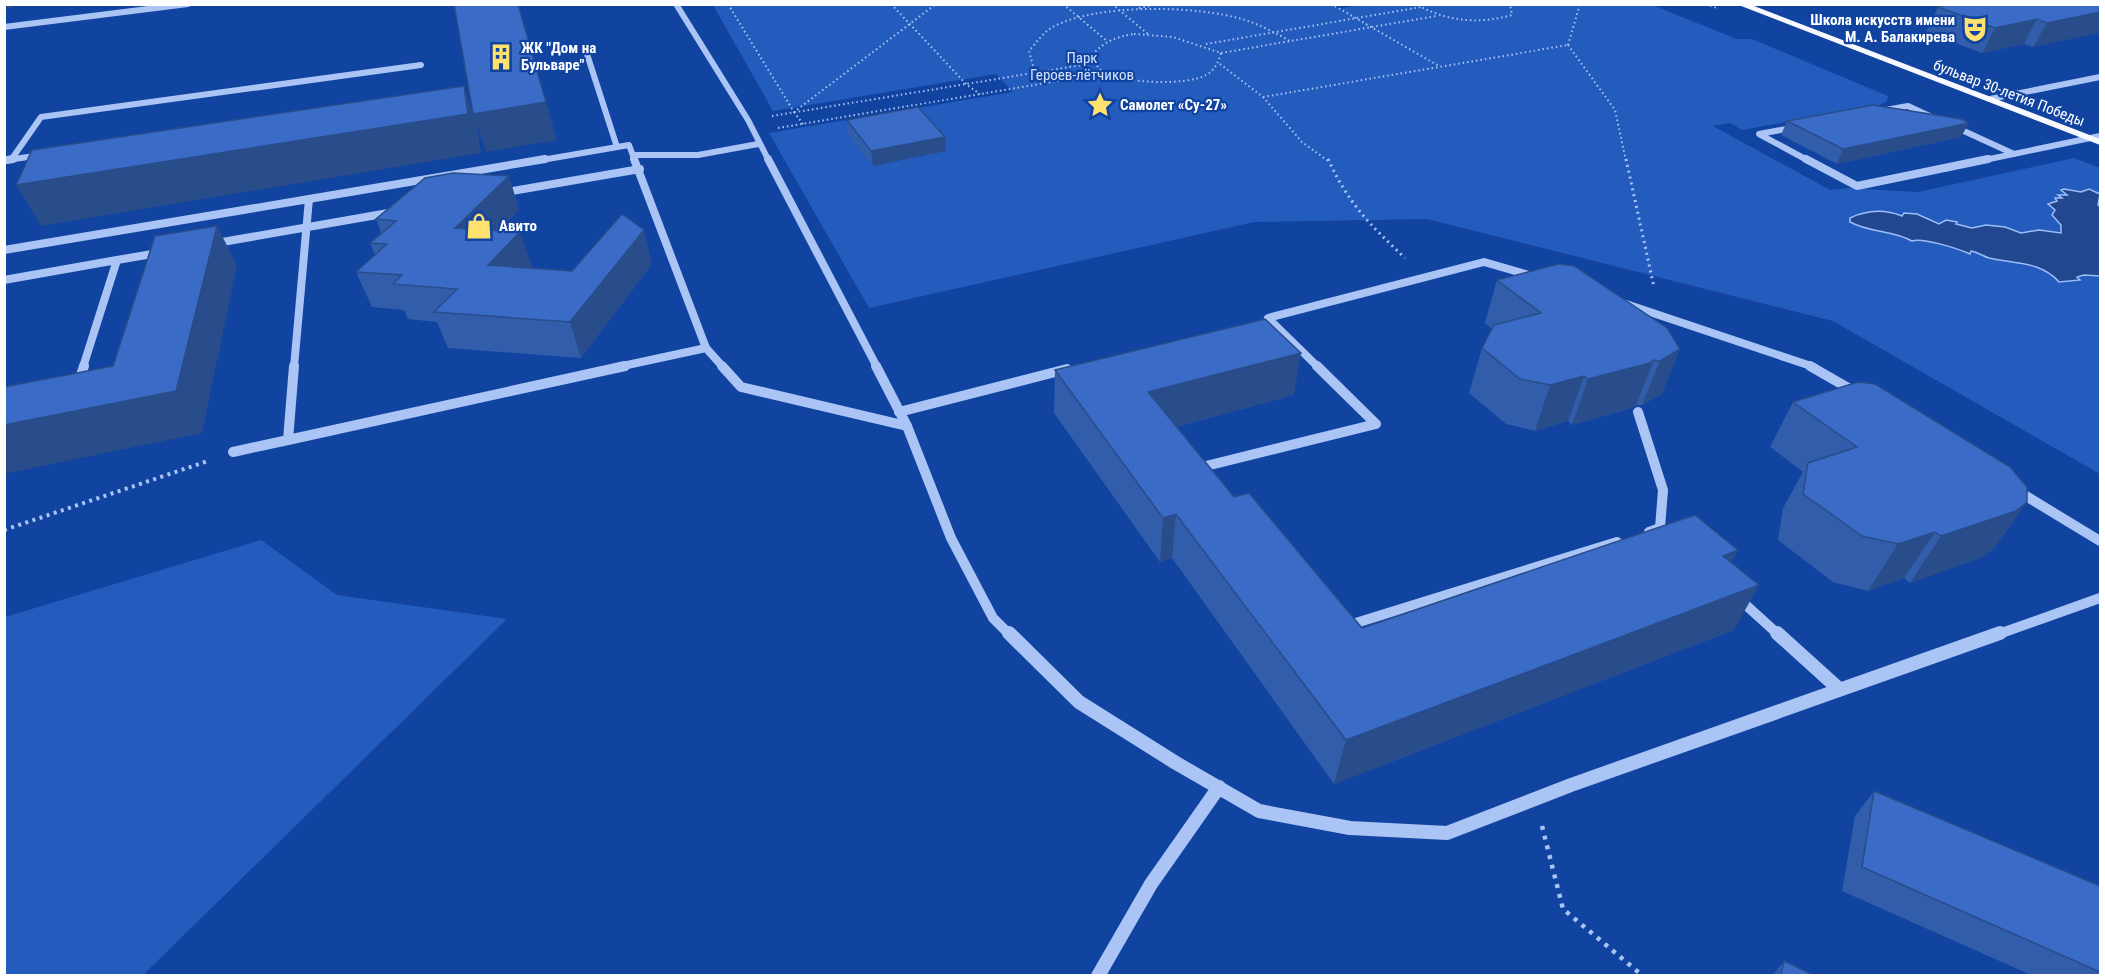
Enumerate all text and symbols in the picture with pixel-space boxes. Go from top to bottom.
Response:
place label: Школа искусств имени М. А. Балакирева [1810,11,1955,46]
theatre icon: Школа искусств имени М. А. Балакирева [1960,14,1990,44]
place label: ЖК "Дом на Бульваре" [521,39,596,74]
building icon: ЖК "Дом на Бульваре" [486,42,516,72]
park label: Парк Героев-лётчиков [1030,49,1134,84]
street label: бульвар 30-летия Победы [1931,56,2087,130]
place icon: Самолет «Су-27» [1085,90,1115,120]
place label: Самолет «Су-27» [1120,96,1227,114]
shop icon: Авито [464,211,494,241]
place label: Авито [499,217,537,235]

